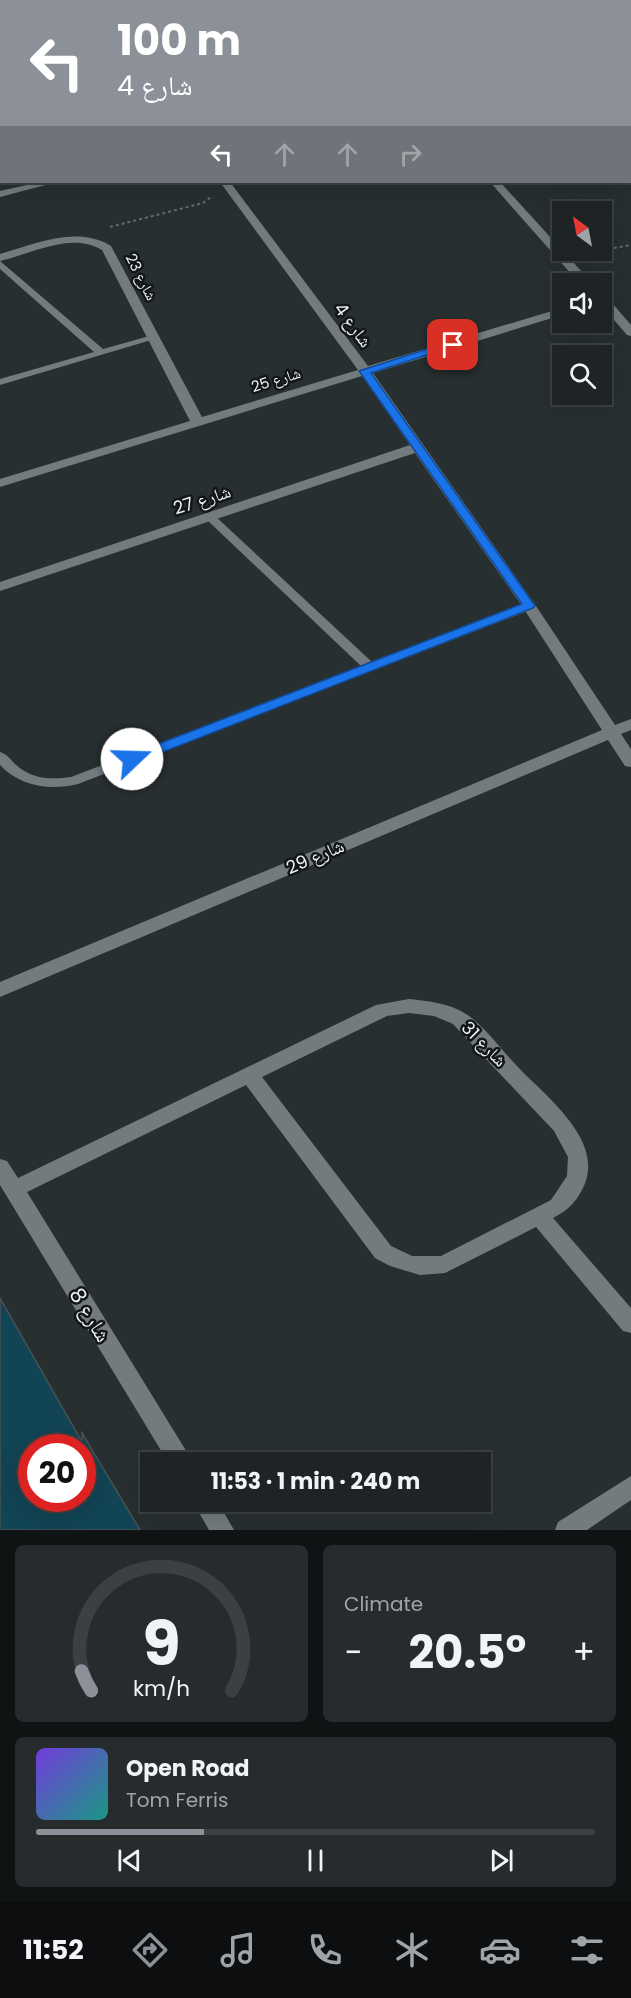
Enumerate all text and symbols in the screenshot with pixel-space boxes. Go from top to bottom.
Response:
text: 100 m [117,11,241,70]
icon: left [18,24,96,102]
text: شارع 4 [117,67,193,104]
icon: left [205,138,238,171]
icon: ahead [268,138,301,171]
icon: ahead [331,138,364,171]
icon: right [394,138,427,171]
north arrow [552,201,612,261]
map controls [552,201,612,405]
street label: شارع 23 [121,250,162,304]
button: sound [552,273,612,333]
street label: شارع 4 [328,297,378,352]
pin [427,319,478,370]
icon: arrive [436,328,469,361]
button: search [552,345,612,405]
street label: شارع 25 [249,362,303,397]
street label: شارع 27 [170,478,234,521]
position arrow [100,727,164,791]
street label: شارع 29 [282,833,348,880]
street label: شارع 31 [456,1015,513,1072]
street label: شارع 8 [63,1282,118,1347]
speed limit sign: 20 [18,1434,96,1512]
text: 11:53 · 1 min · 240 m [211,1466,420,1497]
text: Climate [344,1590,423,1618]
text: 9 [142,1599,181,1687]
text: 20.5° [408,1621,526,1684]
text: − [344,1629,362,1676]
text: + [572,1629,595,1676]
text: km/h [133,1673,190,1704]
text: Open Road [126,1753,250,1784]
text: Tom Ferris [126,1786,228,1814]
icon: previous [113,1844,146,1877]
icon: pause [299,1844,332,1877]
icon: next [485,1844,518,1877]
icon: directions [129,1929,171,1971]
icon: music [217,1929,259,1971]
icon: phone [304,1929,346,1971]
icon: climate [391,1929,433,1971]
icon: car [479,1929,521,1971]
icon: filters [566,1929,608,1971]
text: 11:52 [23,1931,84,1968]

